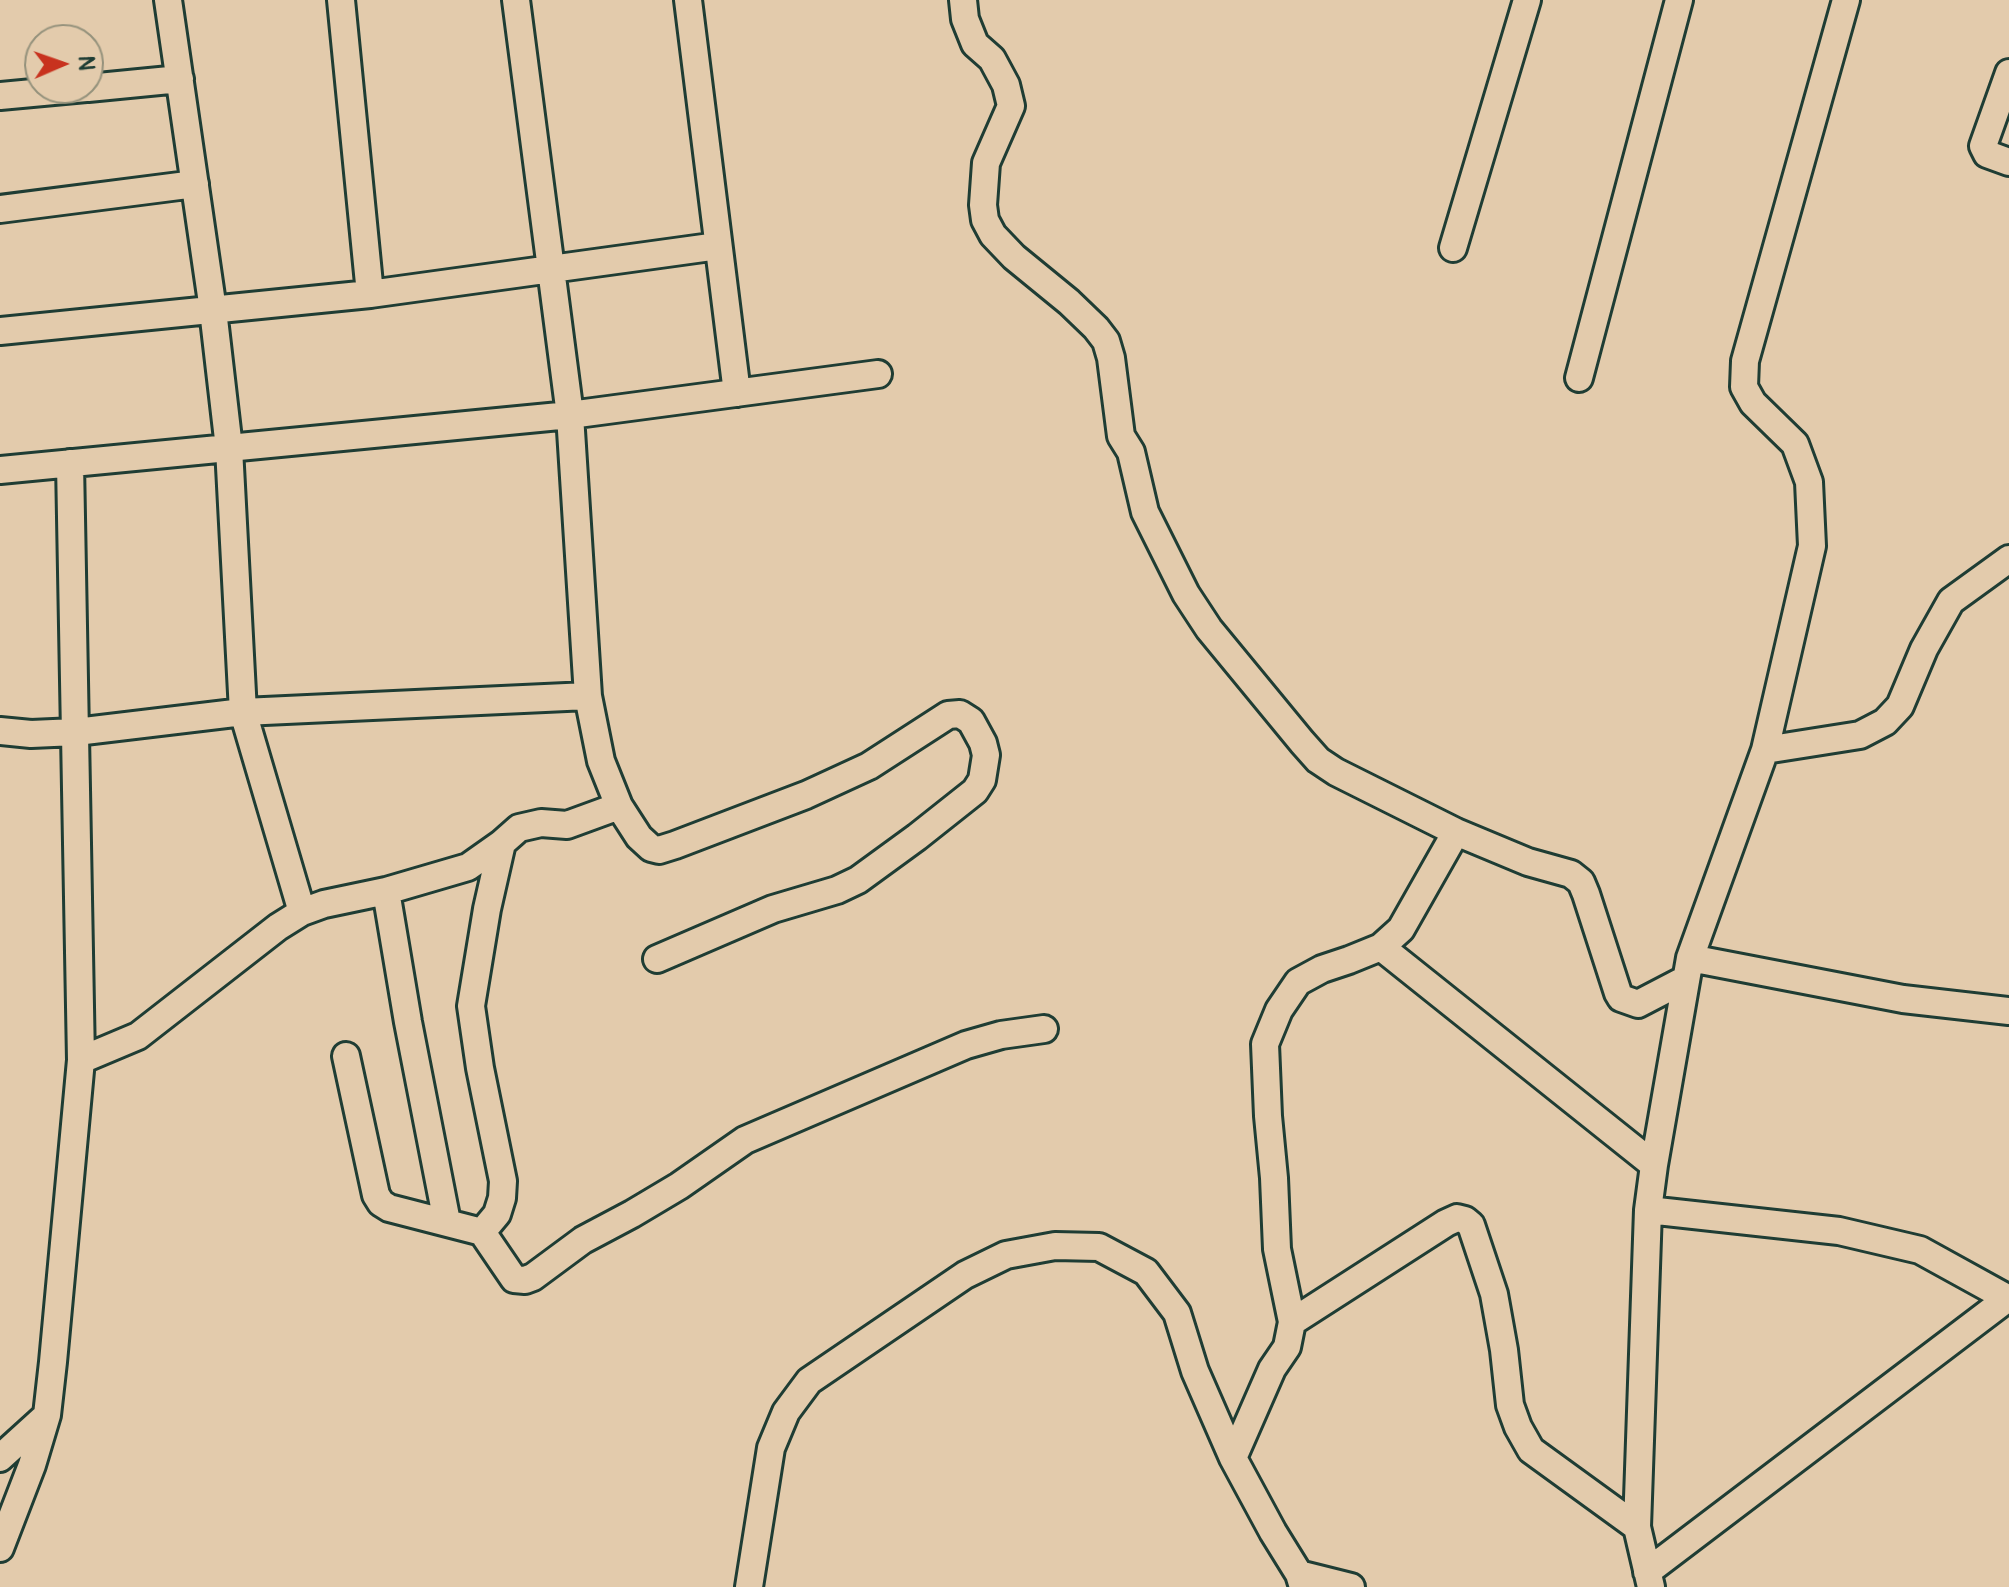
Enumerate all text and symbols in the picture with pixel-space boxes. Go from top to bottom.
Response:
north arrow [24,24,104,104]
text: N [72,55,100,71]

